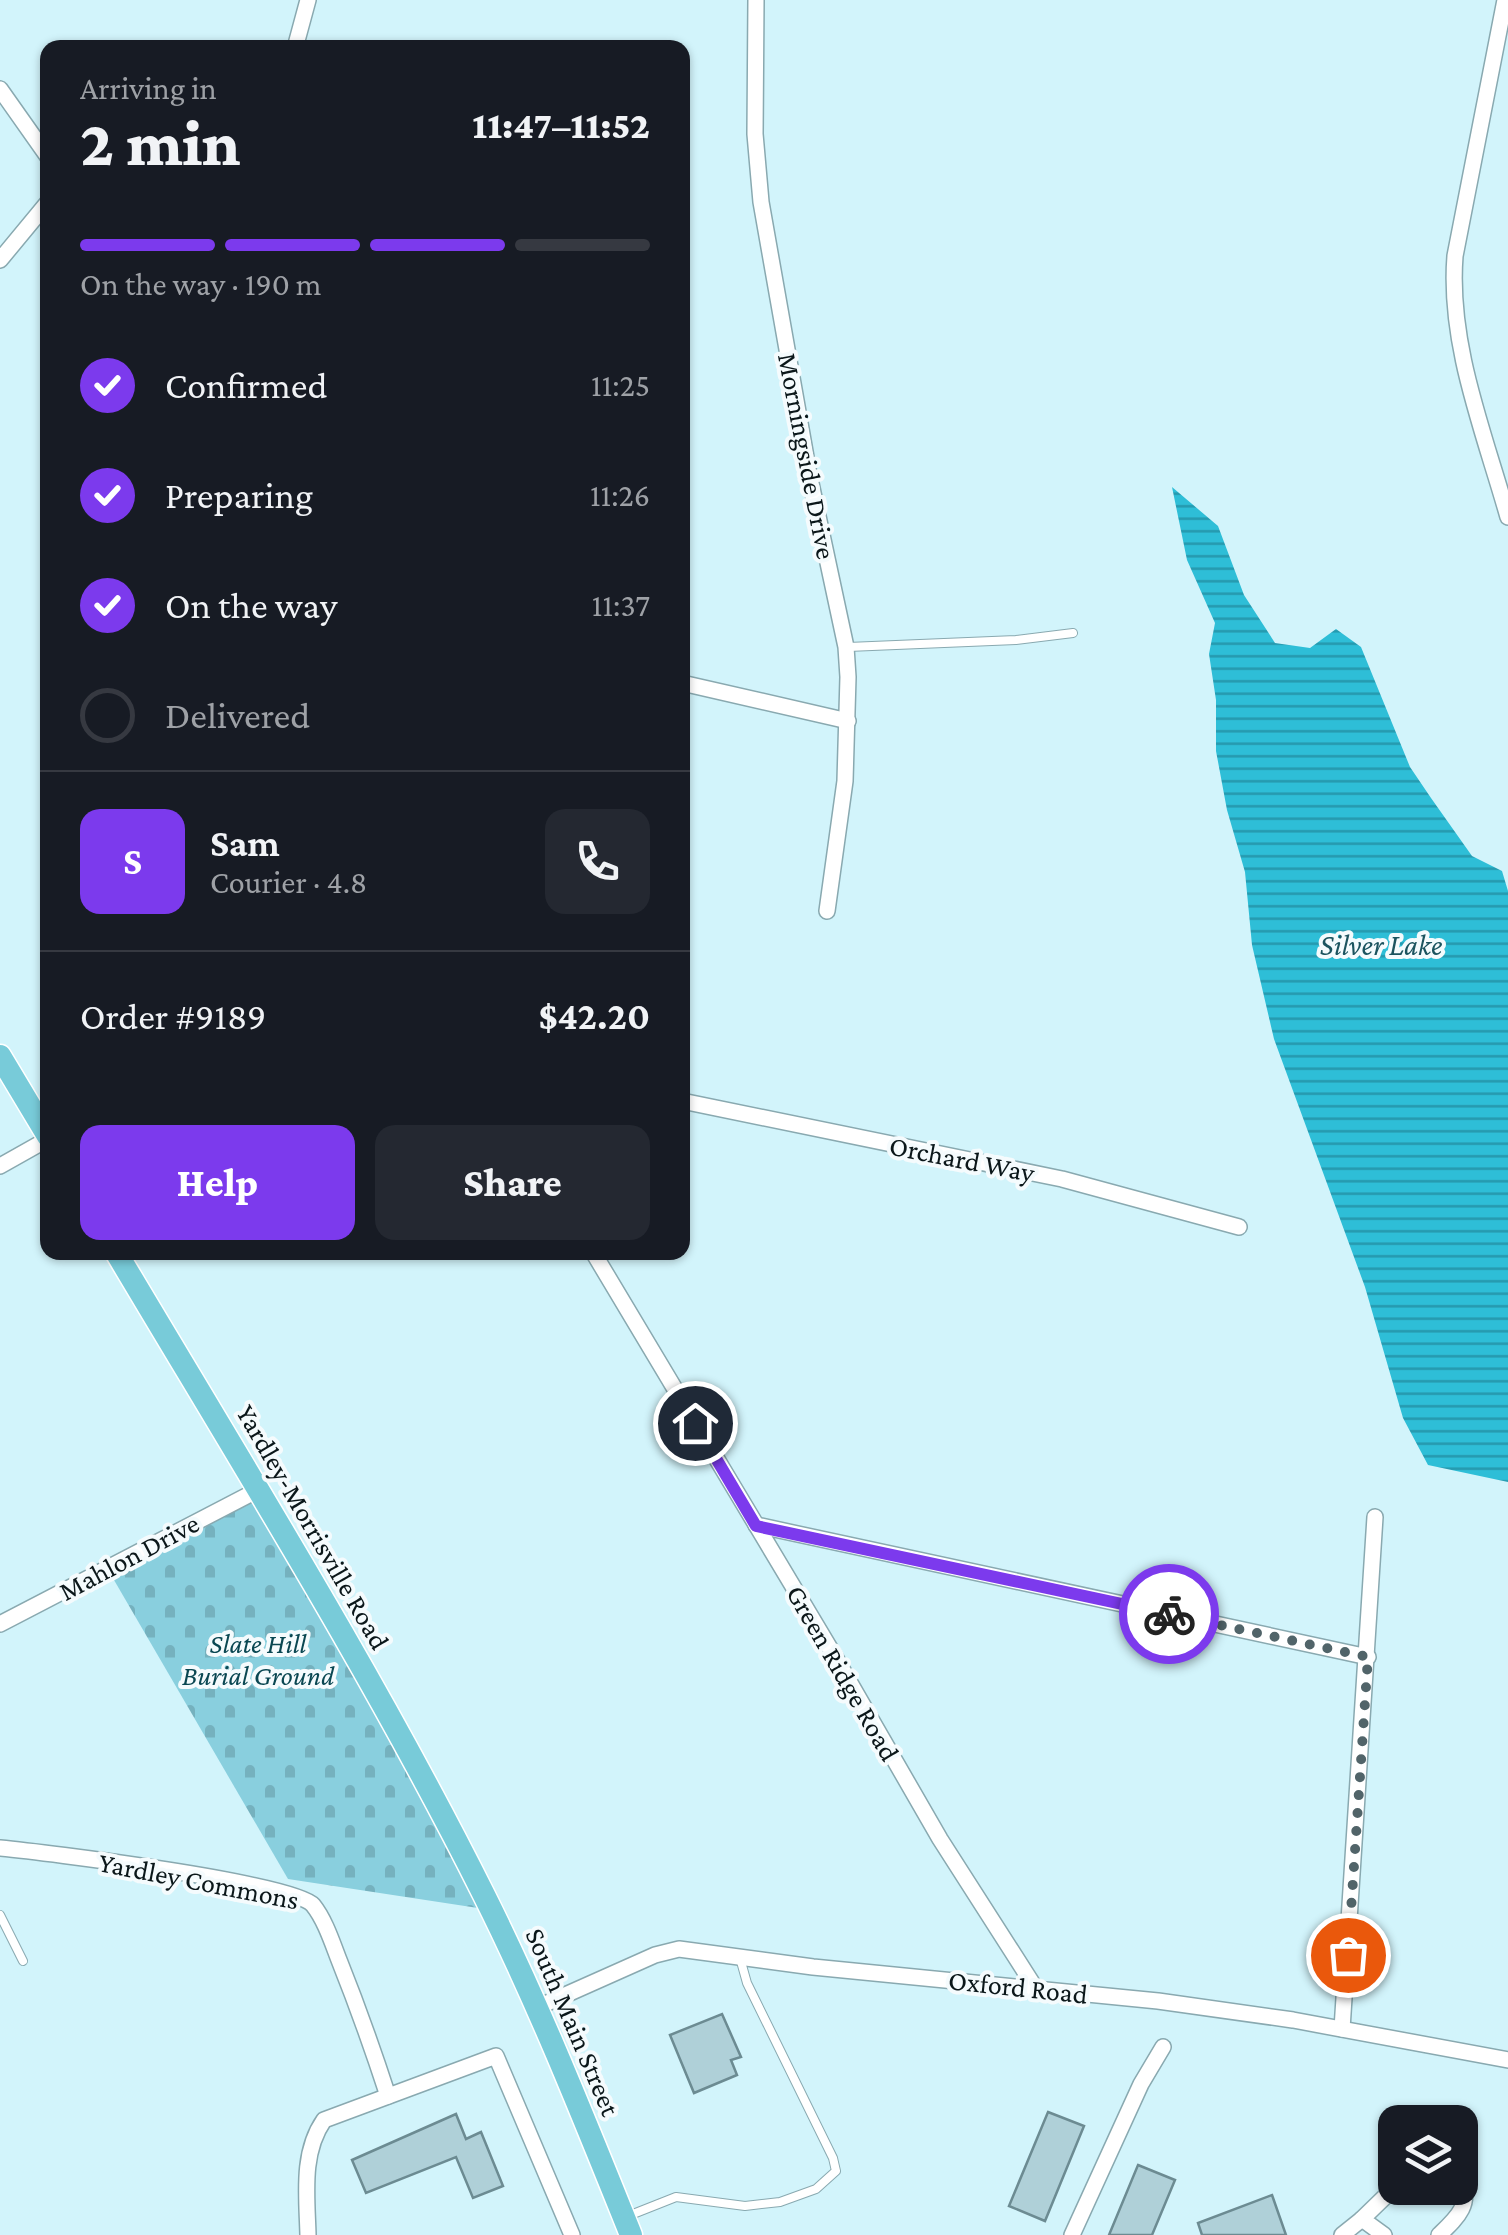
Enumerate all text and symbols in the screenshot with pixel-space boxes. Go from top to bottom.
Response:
text: Arriving in [80,70,217,106]
text: 11:47–11:52 [472,104,650,146]
text: 2 min [80,107,241,179]
text: On the way · 190 m [80,266,322,302]
street label: Morningside Drive [772,350,842,562]
icon: check [80,358,135,413]
text: Confirmed [165,364,328,406]
text: 11:25 [591,367,650,403]
icon: check [80,468,135,523]
text: Preparing [165,474,313,516]
text: 11:26 [590,477,650,513]
icon: check [80,578,135,633]
text: On the way [165,584,337,626]
text: 11:37 [592,587,650,623]
text: Delivered [165,694,310,736]
button: phone [545,809,650,914]
text: Sam [210,822,280,864]
text: S [123,840,142,882]
text: Courier · 4.8 [210,864,367,900]
water label: Silver Lake [1320,928,1442,961]
text: Order #9189 [80,995,266,1037]
text: $42.20 [538,995,650,1037]
button: Help [80,1125,355,1240]
button: Share [375,1125,650,1240]
street label: Orchard Way [887,1130,1038,1188]
pin [653,1381,738,1466]
icon: home [668,1396,723,1451]
street label: Yardley-Morrisville Road [230,1399,396,1655]
street label: Mahlon Drive [54,1507,204,1607]
courier [1119,1564,1219,1664]
street label: Green Ridge Road [780,1580,906,1766]
icon: bike [1142,1587,1197,1642]
park label: Slate Hill Burial Ground [182,1628,335,1691]
street label: Yardley Commons [96,1846,302,1916]
pin [1306,1913,1391,1998]
street label: South Main Street [520,1924,627,2121]
icon: bag [1321,1928,1376,1983]
street label: Oxford Road [947,1964,1089,2010]
map controls [1378,2105,1478,2205]
button: layers [1378,2105,1478,2205]

